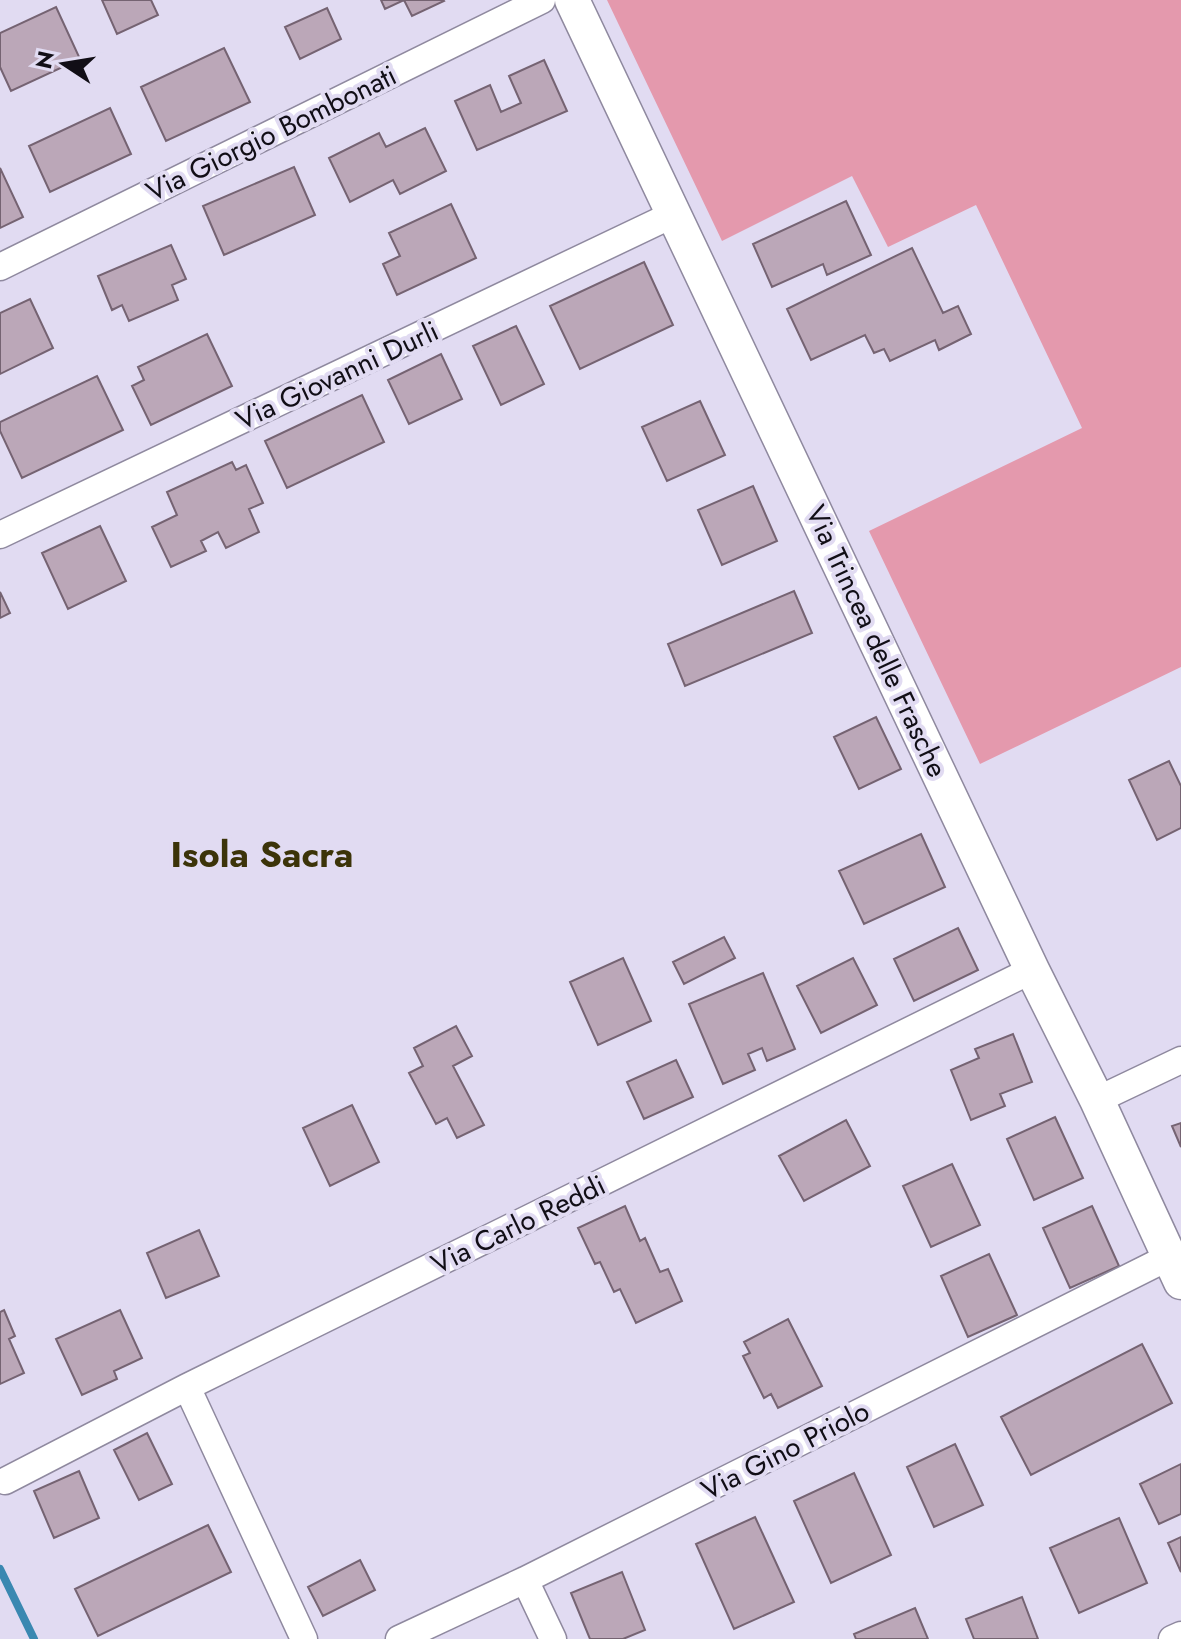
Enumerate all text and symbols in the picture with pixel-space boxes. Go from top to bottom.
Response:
north arrow [24,24,104,104]
text: N [27,48,62,72]
street label: Via Giorgio Bombonati [139,55,403,212]
street label: Via Giovanni Durli [229,311,445,440]
street label: Via Trincea delle Frasche [795,498,958,784]
district label: Isola Sacra [171,828,354,880]
street label: Via Carlo Reddi [424,1165,612,1284]
street label: Via Gino Priolo [694,1390,876,1510]

